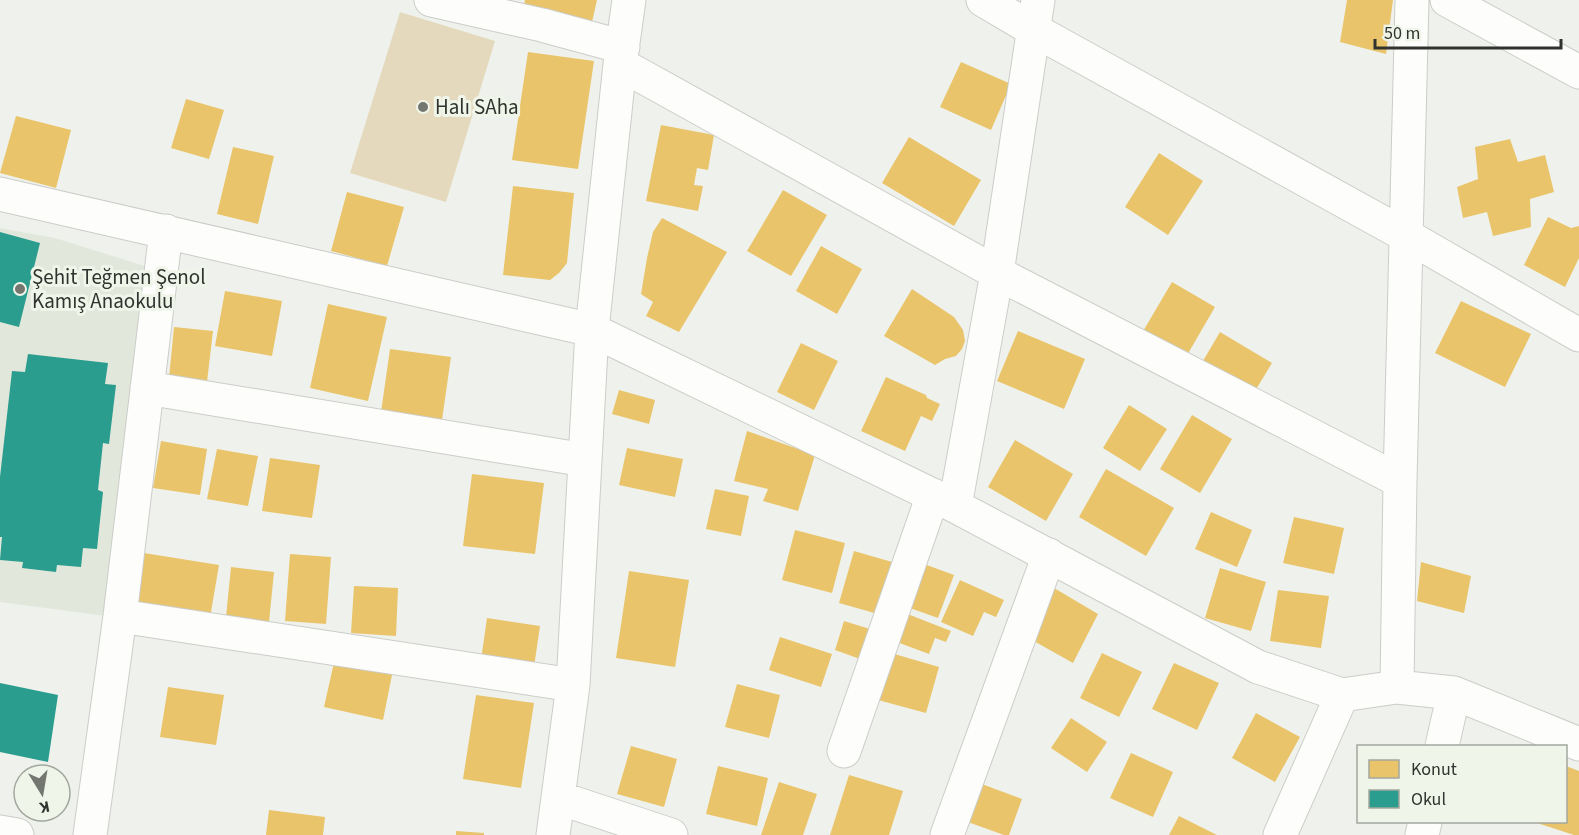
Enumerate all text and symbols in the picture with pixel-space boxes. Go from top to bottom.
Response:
scale bar [1375,12,1561,50]
text: 50 m [1384,21,1420,46]
place label: Halı SAha [435,92,519,122]
marker: Halı SAha [416,100,430,114]
place label: Şehit Teğmen Şenol Kamış Anaokulu [32,262,206,316]
marker: Şehit Teğmen Şenol Kamış Anaokulu [13,282,27,296]
legend [1357,745,1567,823]
text: Konut [1411,757,1457,782]
north arrow [12,763,72,823]
text: Okul [1411,787,1446,812]
text: K [38,795,52,819]

